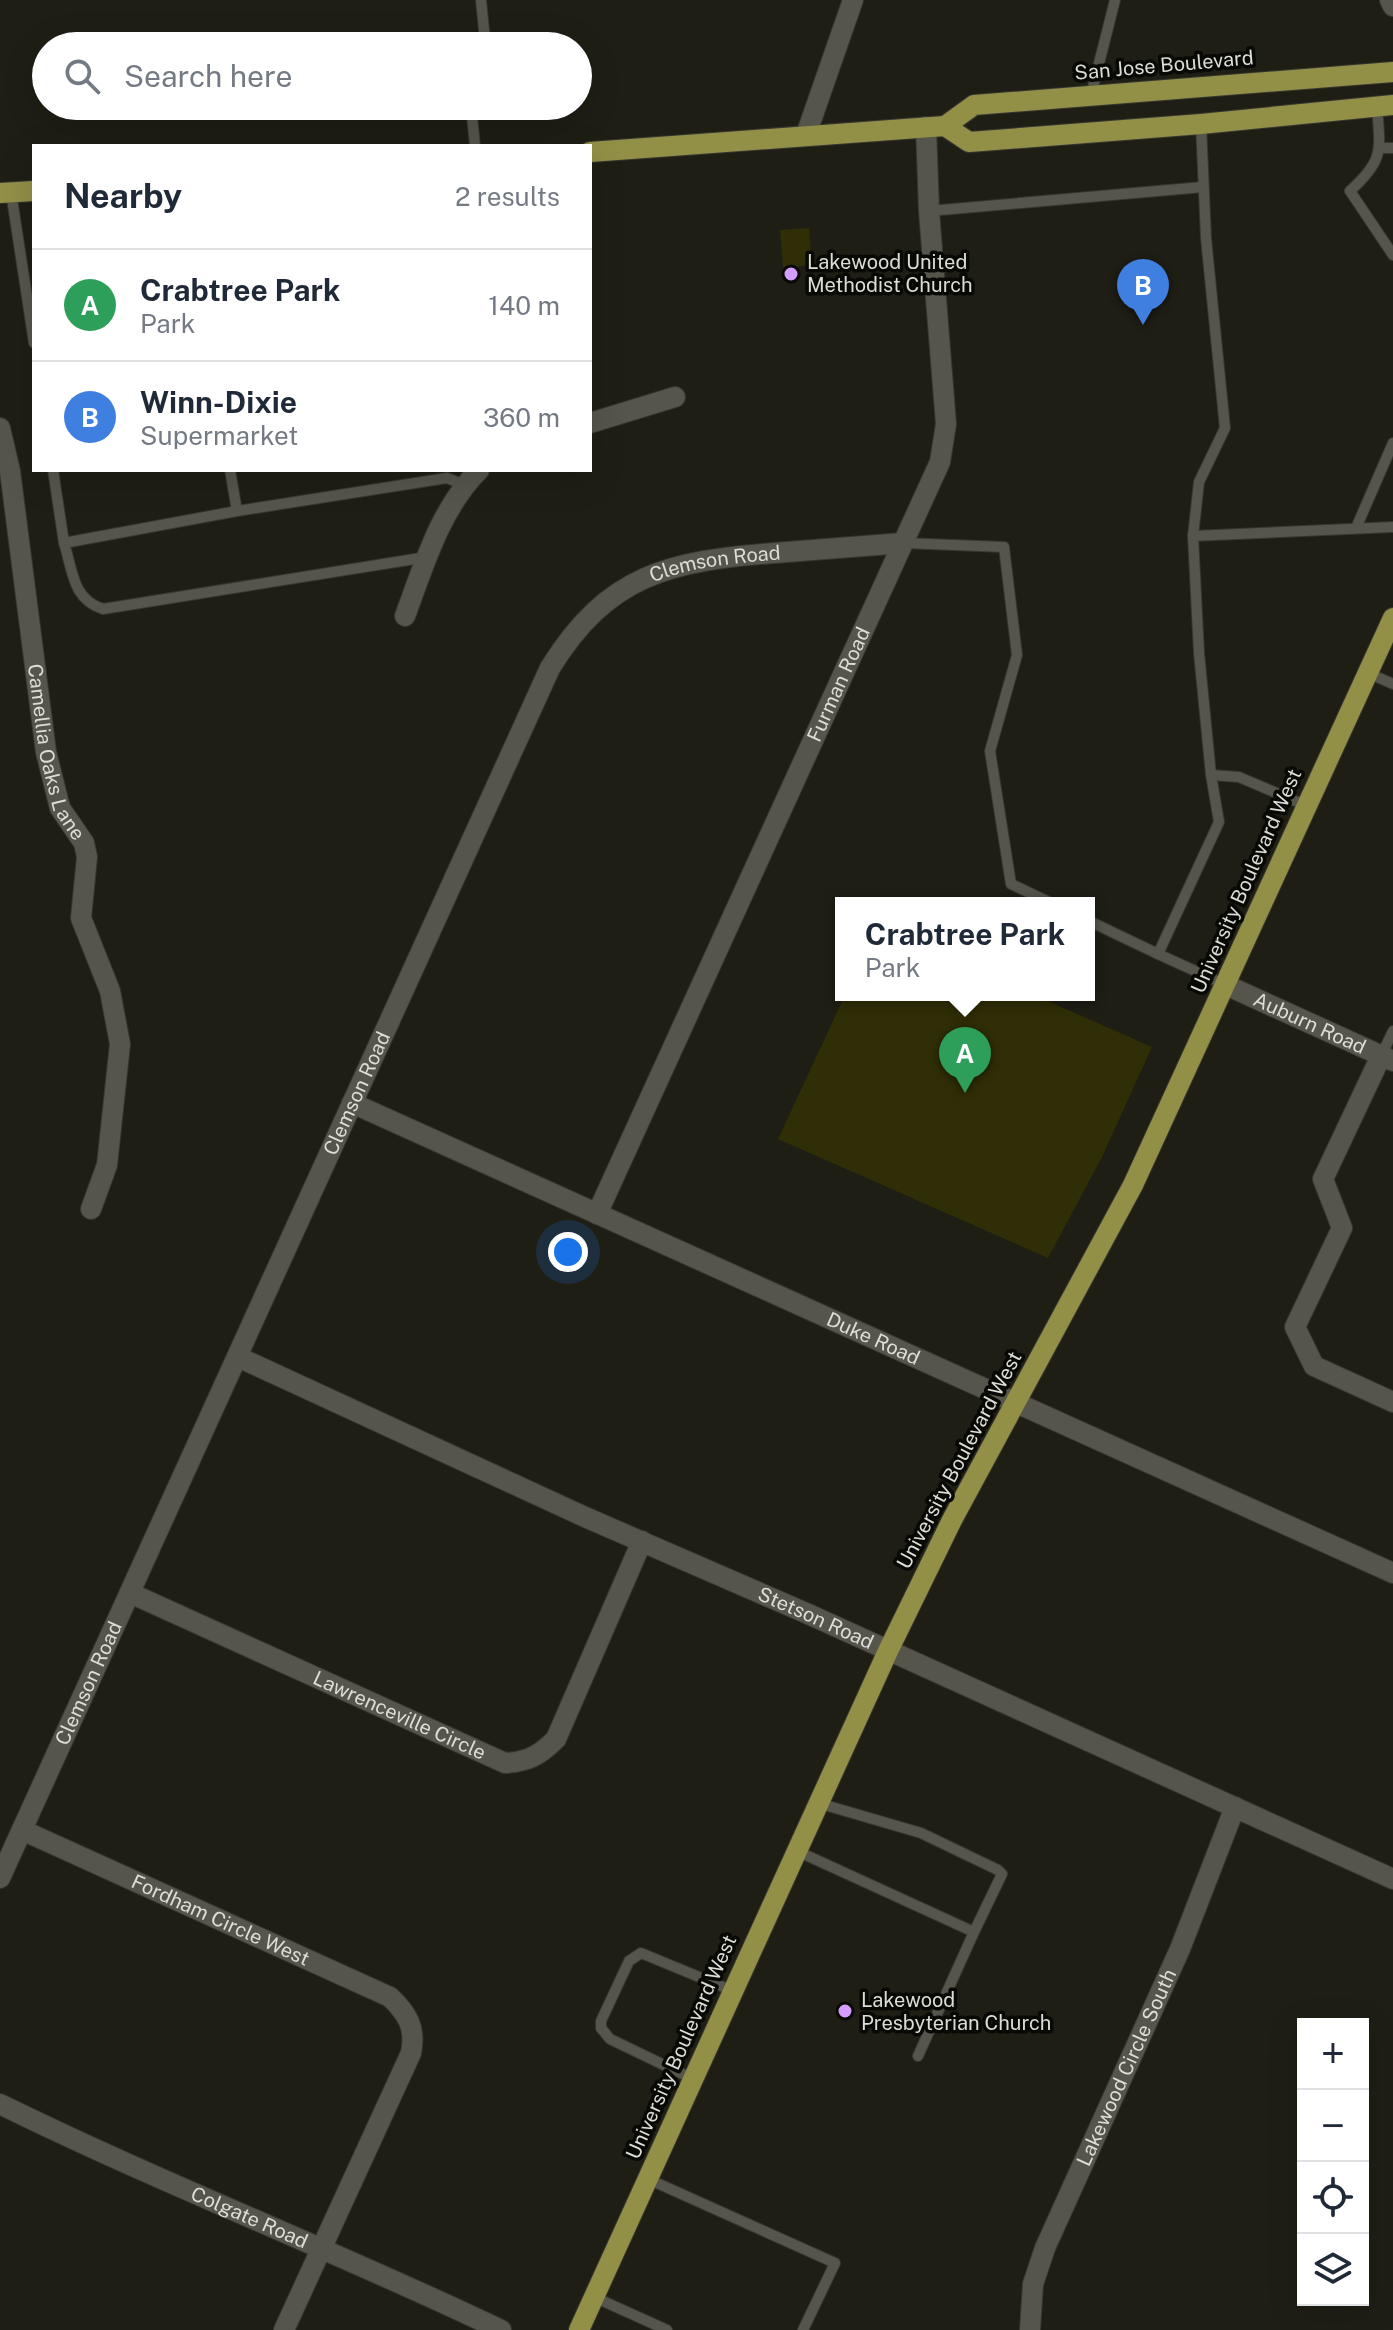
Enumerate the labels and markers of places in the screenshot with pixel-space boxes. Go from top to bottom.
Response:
place label: Lakewood United Methodist Church [807,250,973,297]
pin: B [1117,259,1169,325]
marker: Lakewood United Methodist Church [782,265,800,283]
pin: A [939,1027,991,1093]
place label: Lakewood Presbyterian Church [861,1988,1051,2035]
marker: Lakewood Presbyterian Church [836,2002,854,2020]

